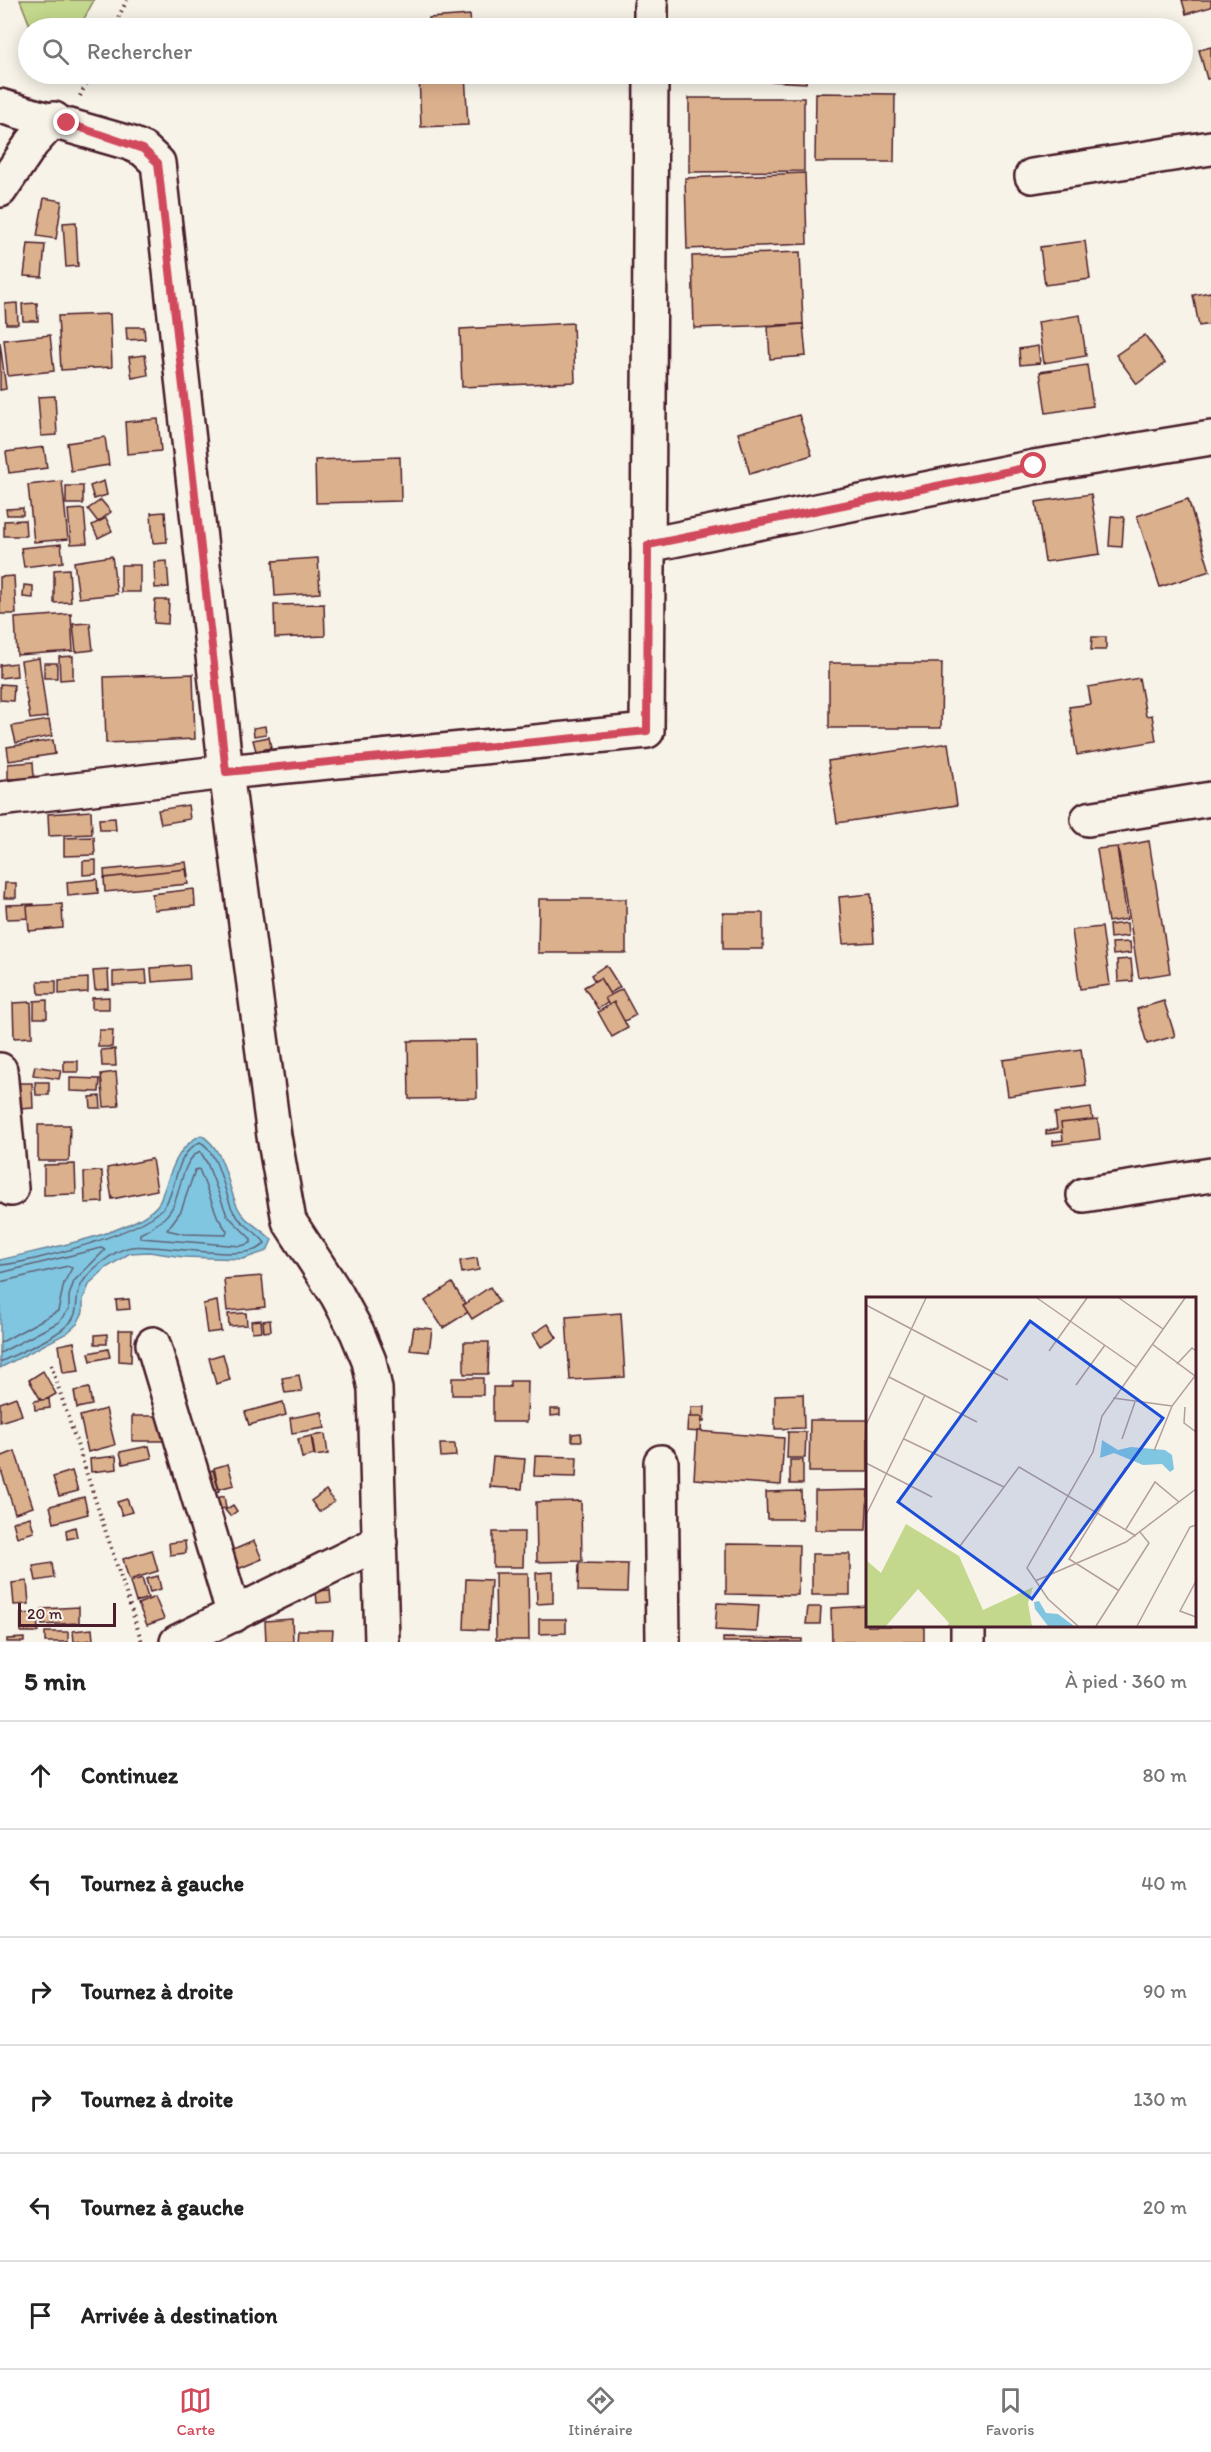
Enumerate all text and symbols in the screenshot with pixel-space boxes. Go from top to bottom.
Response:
search box [18,18,1193,84]
icon: search [39,35,72,68]
text: Rechercher [87,38,192,65]
route end [53,109,79,135]
route start [1020,452,1046,478]
inset map [866,1297,1196,1627]
scale bar [18,1600,116,1628]
text: 20 m [27,1604,62,1623]
text: 5 min [24,1665,86,1697]
text: À pied · 360 m [1065,1669,1187,1693]
icon: ahead [24,1759,57,1792]
text: Continuez [81,1762,178,1789]
text: 80 m [1142,1763,1187,1787]
icon: left [24,1867,57,1900]
text: Tournez à gauche [81,1870,244,1897]
text: 40 m [1141,1871,1187,1895]
icon: right [24,1975,57,2008]
text: Tournez à droite [81,1978,233,2005]
text: 90 m [1143,1979,1187,2003]
icon: right [24,2083,57,2116]
text: Tournez à droite [81,2086,233,2113]
text: 130 m [1133,2087,1187,2111]
icon: left [24,2191,57,2224]
text: Tournez à gauche [81,2194,244,2221]
text: 20 m [1143,2195,1187,2219]
icon: arrive [24,2299,57,2332]
text: Arrivée à destination [81,2302,277,2329]
tab: Carte [177,2384,215,2439]
tab: Itinéraire [568,2384,633,2439]
tab: Favoris [986,2384,1034,2439]

